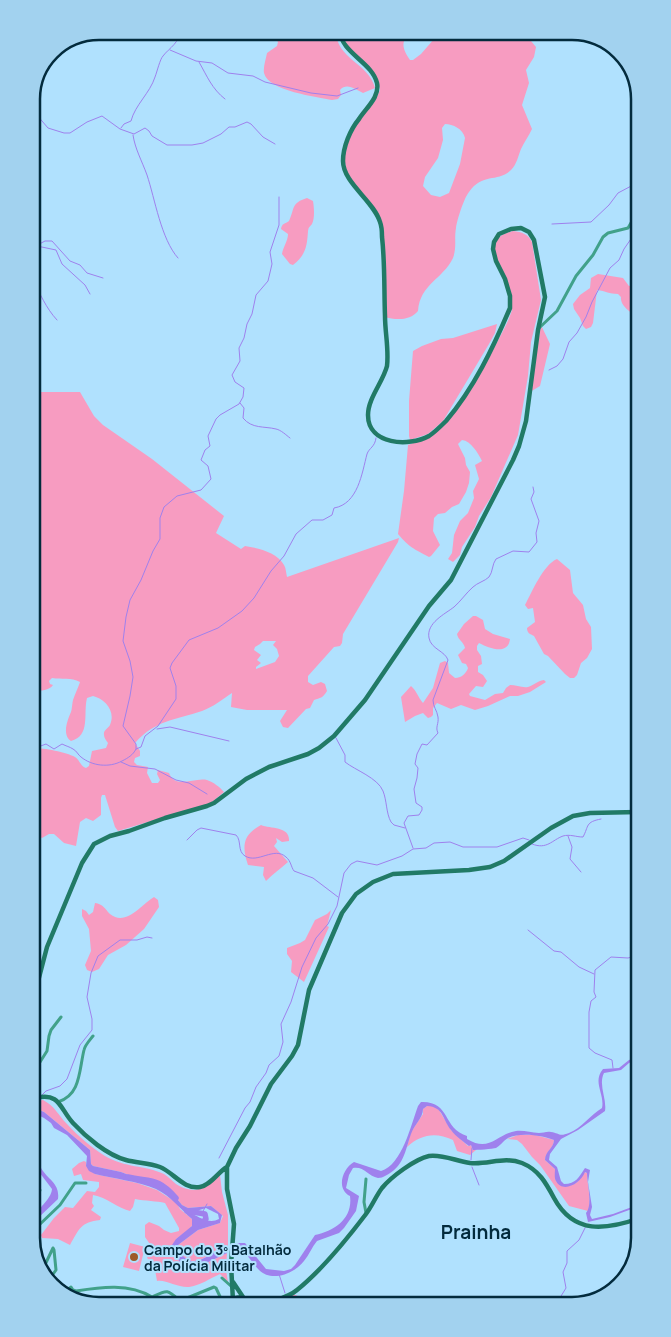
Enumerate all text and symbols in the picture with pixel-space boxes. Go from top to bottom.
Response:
district label: Prainha [441,1219,511,1245]
place label: Campo do 3º Batalhão da Polícia Militar [144,1240,292,1275]
marker: Campo do 3º Batalhão da Polícia Militar [128,1251,140,1263]

